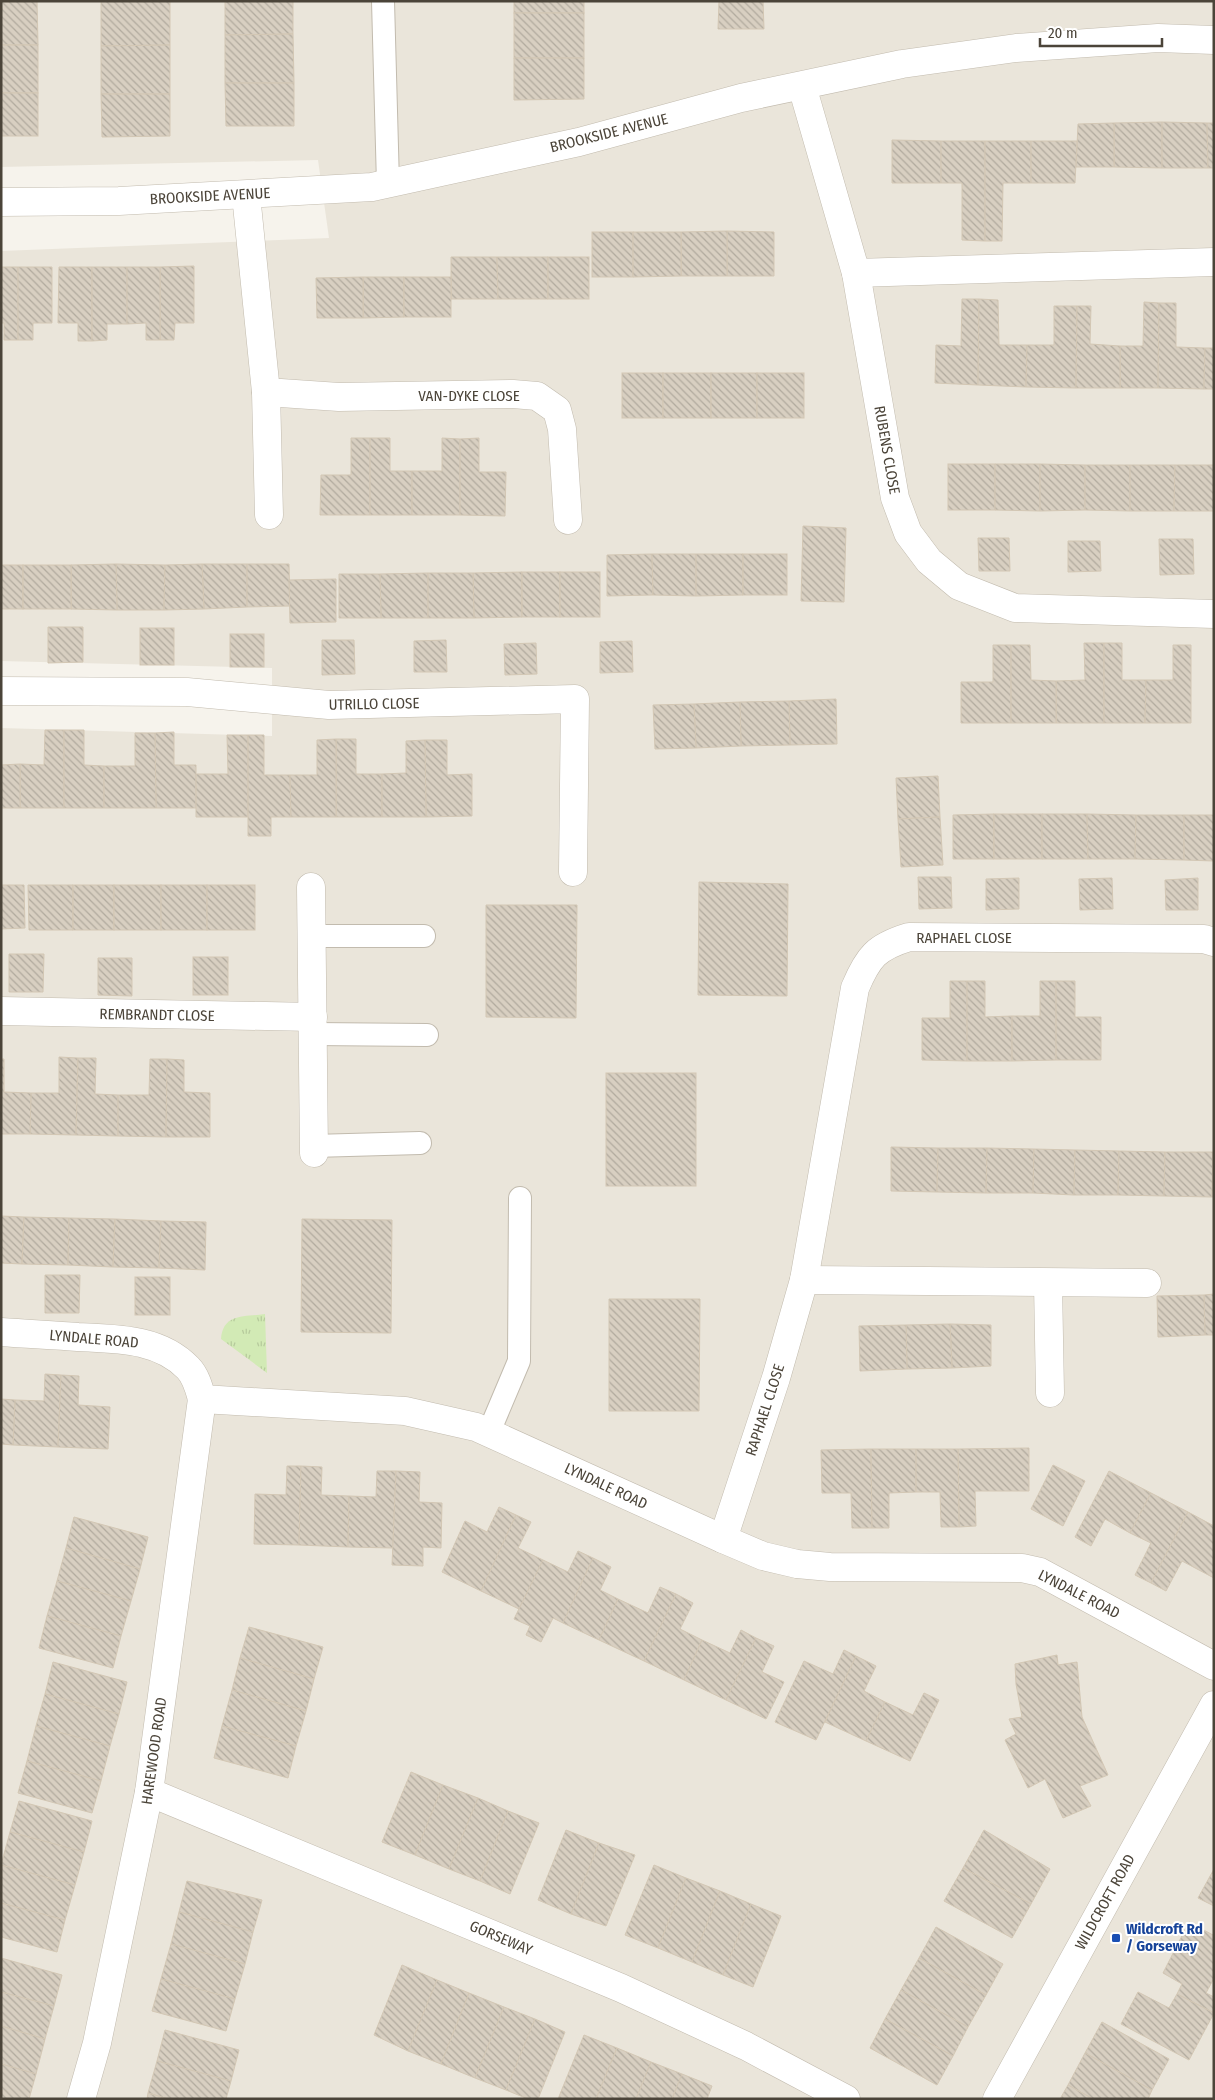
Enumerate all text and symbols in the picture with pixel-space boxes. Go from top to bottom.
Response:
scale bar [1040,15,1162,47]
text: 20 m [1048,24,1078,42]
street label: BROOKSIDE AVENUE [548,110,670,156]
street label: BROOKSIDE AVENUE [149,184,271,208]
street label: VAN-DYKE CLOSE [418,387,520,405]
street label: RUBENS CLOSE [870,404,904,496]
street label: UTRILLO CLOSE [328,694,420,714]
street label: RAPHAEL CLOSE [916,929,1012,947]
street label: REMBRANDT CLOSE [99,1005,215,1025]
street label: LYNDALE ROAD [49,1326,139,1352]
street label: RAPHAEL CLOSE [742,1362,788,1458]
street label: LYNDALE ROAD [562,1459,650,1513]
street label: LYNDALE ROAD [1035,1566,1123,1622]
street label: HAREWOOD ROAD [138,1696,170,1806]
street label: WILDCROFT ROAD [1071,1851,1139,1953]
street label: GORSEWAY [467,1917,536,1959]
place label: Wildcroft Rd / Gorseway [1126,1920,1203,1955]
marker: Wildcroft Rd / Gorseway [1110,1932,1122,1944]

